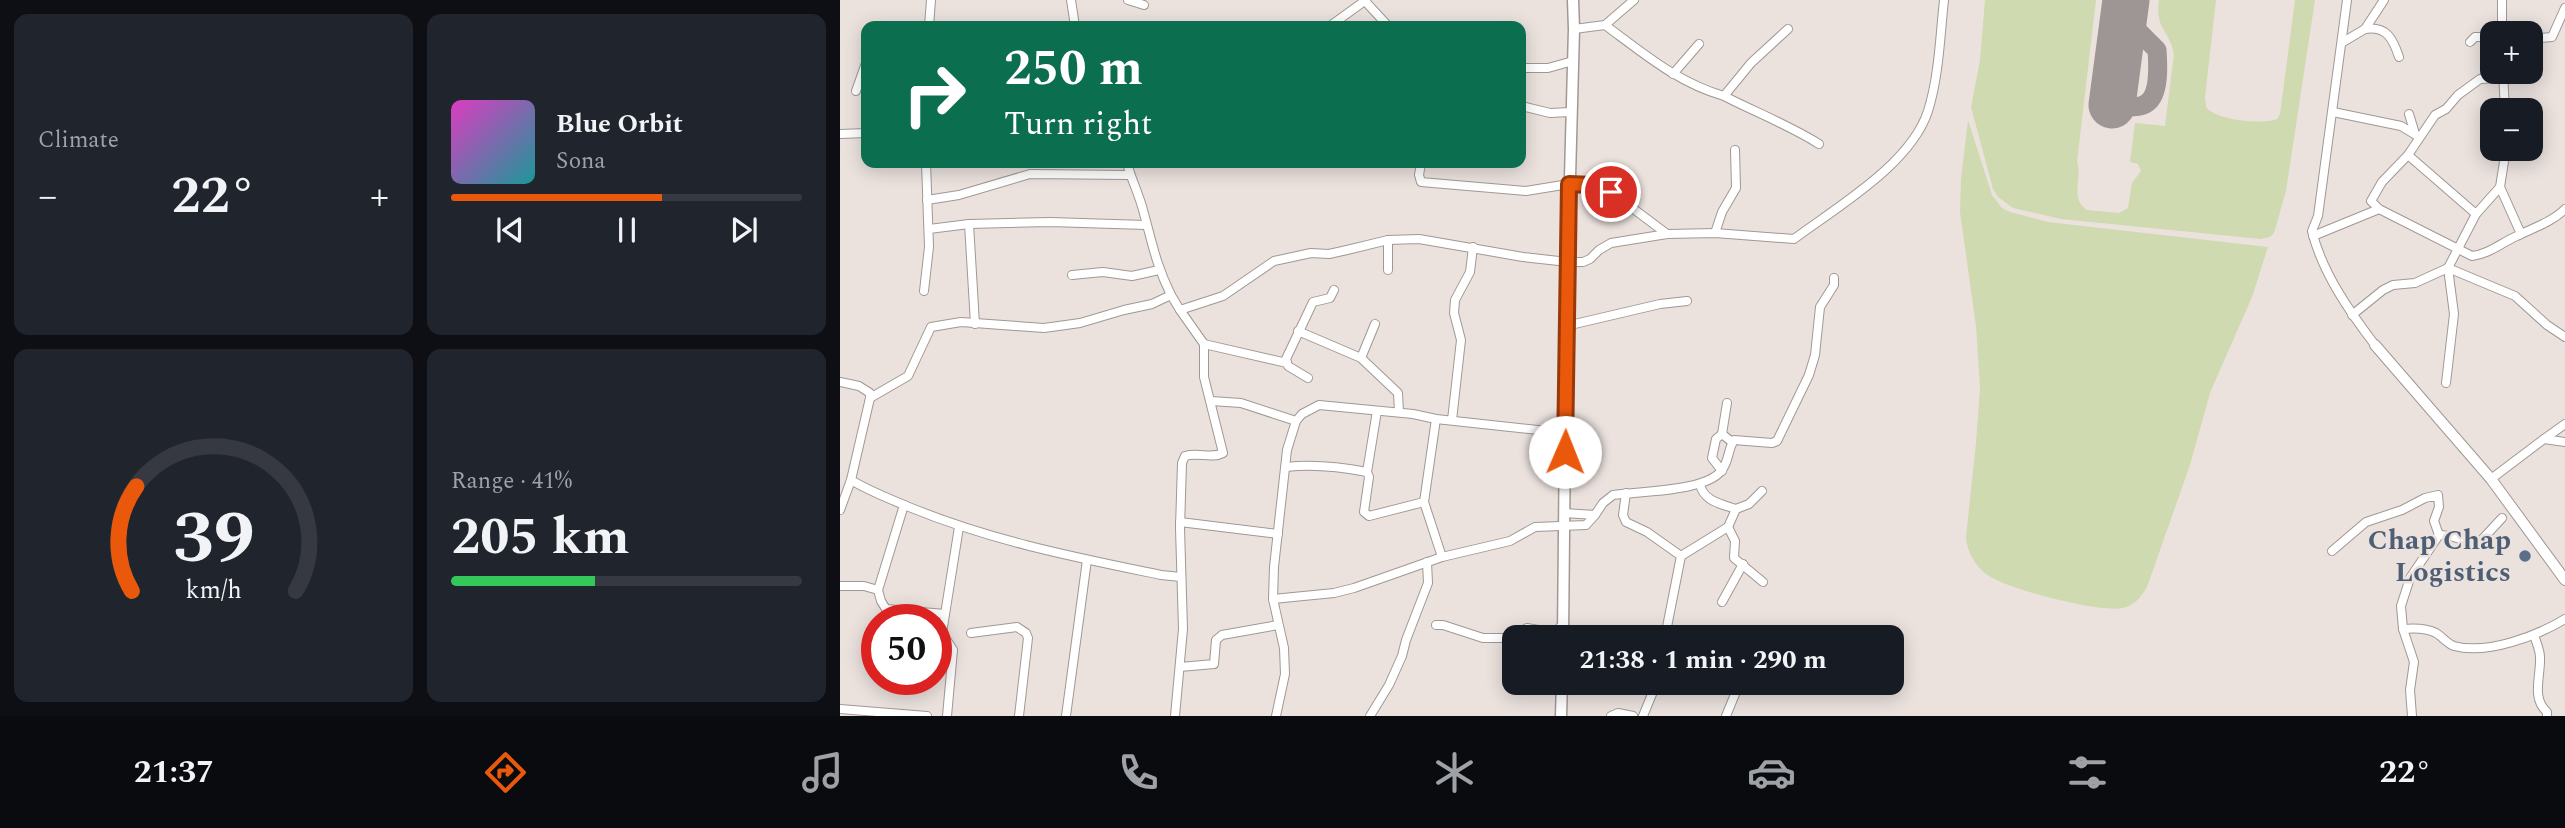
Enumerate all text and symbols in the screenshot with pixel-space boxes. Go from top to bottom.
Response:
map controls [2480,21,2543,161]
button: + [2480,21,2543,84]
text: 250 m [1004,32,1143,107]
icon: right [889,49,980,140]
button: − [2480,98,2543,161]
text: Turn right [1004,100,1152,149]
text: Blue Orbit [556,104,683,144]
text: Climate [38,123,119,158]
text: Sona [556,144,606,179]
text: 22° [171,157,256,236]
pin [1581,162,1641,222]
text: − [38,168,57,226]
text: + [370,168,389,226]
icon: arrive [1592,173,1630,211]
icon: previous [491,211,529,249]
icon: pause [608,211,646,249]
icon: next [725,211,763,249]
position arrow [1528,415,1602,489]
text: Range · 41% [451,464,572,499]
text: 39 [173,485,254,596]
text: 205 km [451,498,630,577]
place label: Chap Chap Logistics [2368,519,2511,594]
marker: Chap Chap Logistics [2517,548,2533,564]
text: km/h [185,572,242,610]
speed limit sign: 50 [861,604,952,695]
text: 21:38 · 1 min · 290 m [1579,640,1827,680]
text: 21:37 [134,748,214,797]
icon: directions [481,748,530,797]
icon: music [798,748,847,797]
icon: phone [1114,748,1163,797]
icon: climate [1430,748,1479,797]
icon: car [1747,748,1796,797]
icon: filters [2063,748,2112,797]
text: 22° [2379,748,2431,797]

